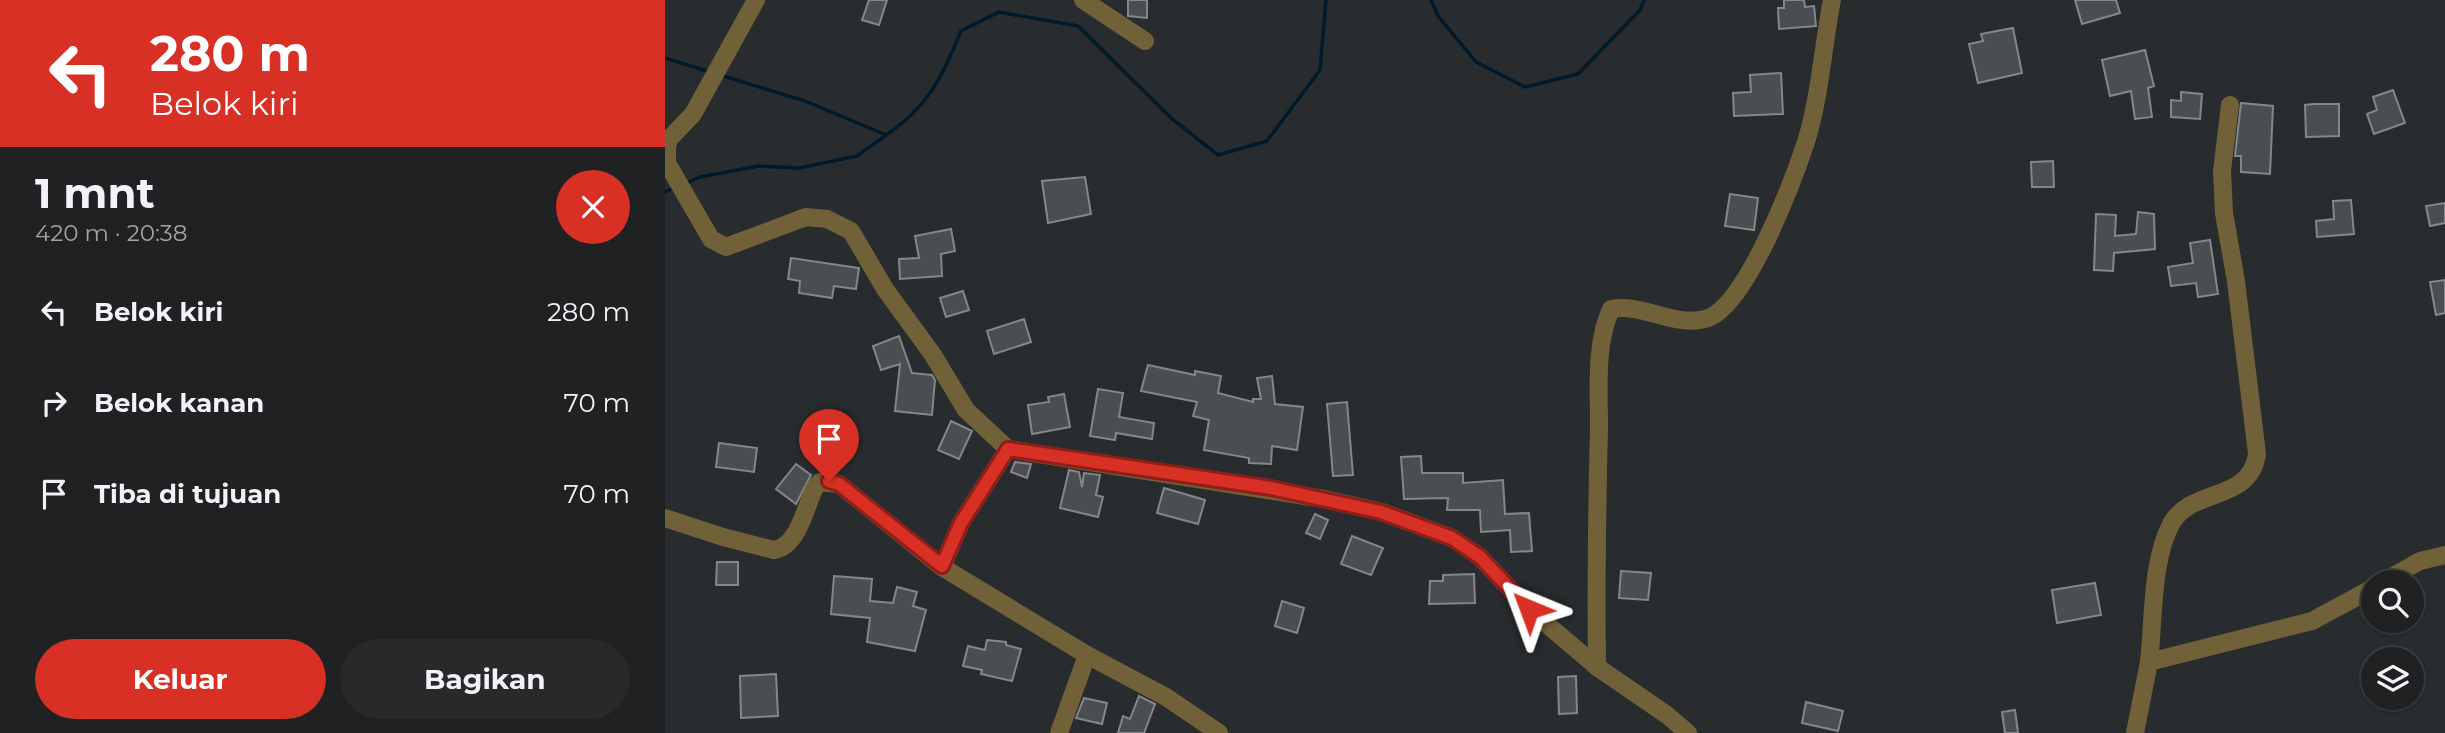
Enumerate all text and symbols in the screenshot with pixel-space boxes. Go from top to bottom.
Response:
text: 280 m [150,24,310,83]
icon: left [35,28,126,119]
text: Belok kiri [150,84,299,123]
text: 1 mnt [35,167,155,219]
button: close [556,170,630,244]
text: 420 m · 20:38 [35,219,187,247]
icon: left [35,293,73,331]
text: Belok kiri [94,296,223,328]
text: 280 m [547,296,630,328]
icon: right [35,384,73,422]
text: Belok kanan [94,387,264,419]
text: 70 m [564,387,630,419]
pin [799,409,859,481]
icon: arrive [810,420,848,458]
icon: arrive [35,475,73,513]
text: Tiba di tujuan [94,478,281,510]
text: 70 m [564,478,630,510]
map controls [2361,570,2424,710]
button: search [2361,570,2424,633]
position arrow [1492,572,1566,646]
button: Keluar [35,639,326,719]
button: Bagikan [340,639,630,719]
button: layers [2361,647,2424,710]

